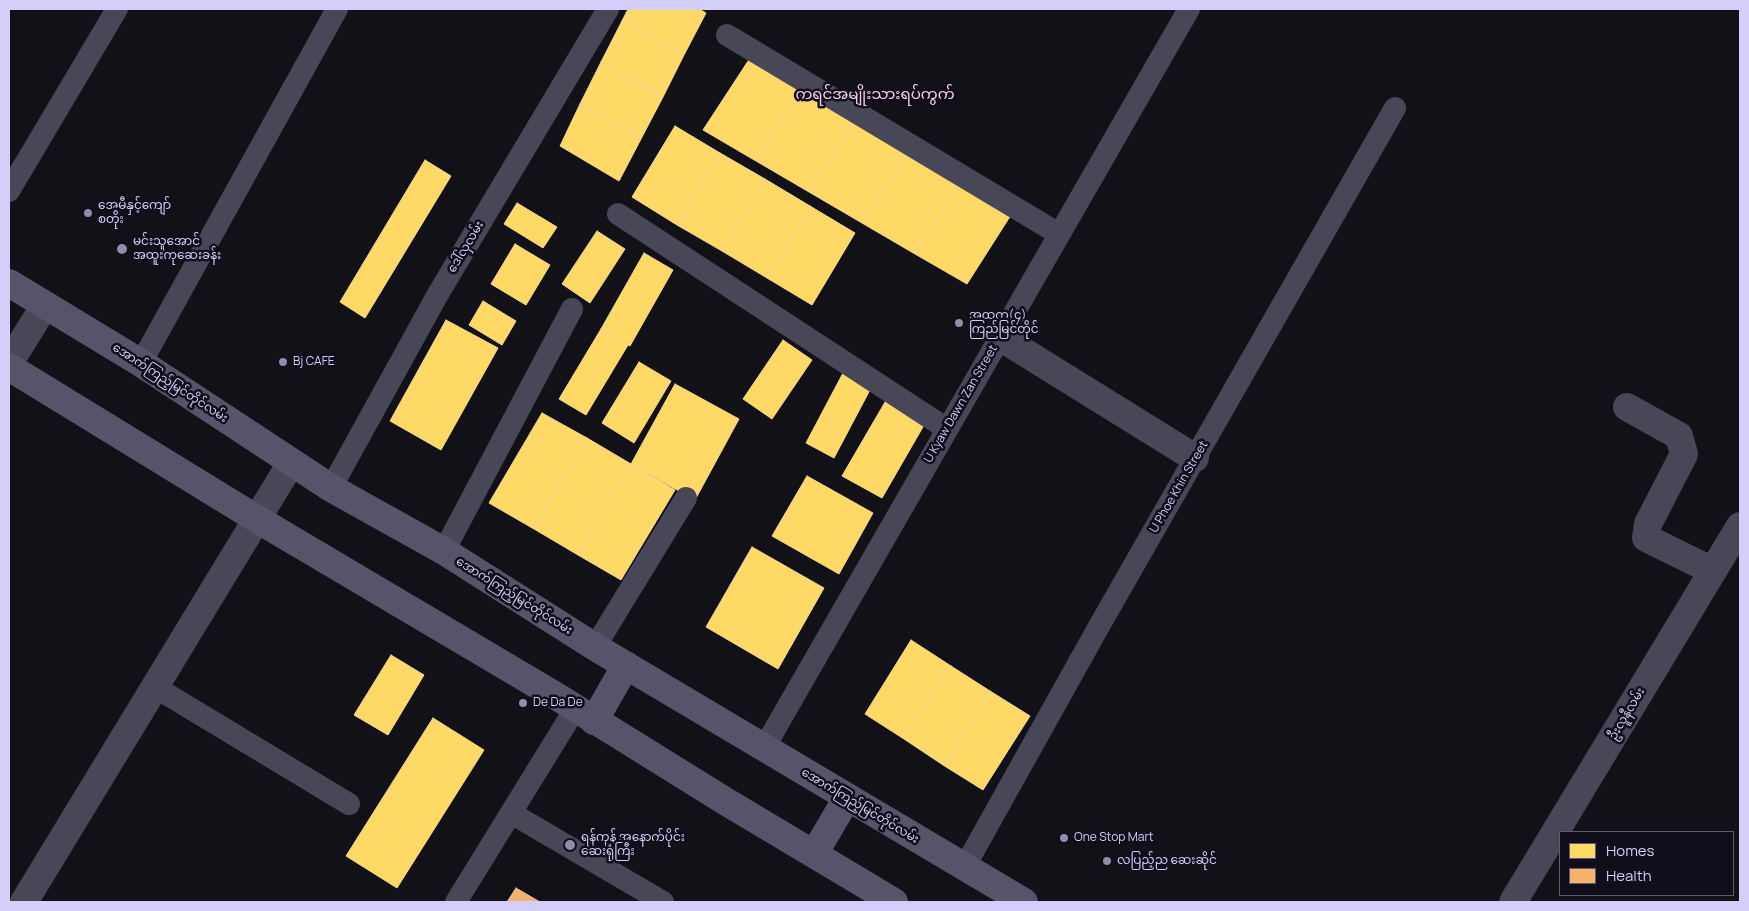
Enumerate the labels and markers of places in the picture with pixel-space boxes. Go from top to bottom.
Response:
place label: အေမီနှင့်ကျော် စတိုး [98,199,171,227]
marker: အေမီနှင့်ကျော် စတိုး [82,207,94,219]
place label: မင်းသူအောင် အထူးကုဆေးခန်း [133,235,221,263]
marker: မင်းသူအောင် အထူးကုဆေးခန်း [115,242,129,256]
place label: အထက(၄) ကြည်မြင်တိုင် [969,309,1038,337]
marker: အထက(၄) ကြည်မြင်တိုင် [953,317,965,329]
place label: Bj CAFE [293,355,335,369]
marker: Bj CAFE [277,356,289,368]
place label: De Da De [533,696,583,710]
marker: De Da De [517,697,529,709]
place label: ရန်ကုန် အနောက်ပိုင်း ဆေးရုံကြီး [581,831,685,859]
place label: One Stop Mart [1074,831,1154,845]
marker: One Stop Mart [1058,832,1070,844]
marker: ရန်ကုန် အနောက်ပိုင်း ဆေးရုံကြီး [563,838,577,852]
place label: လပြည့်ည ဆေးဆိုင် [1117,854,1217,868]
marker: လပြည့်ည ဆေးဆိုင် [1101,855,1113,867]

